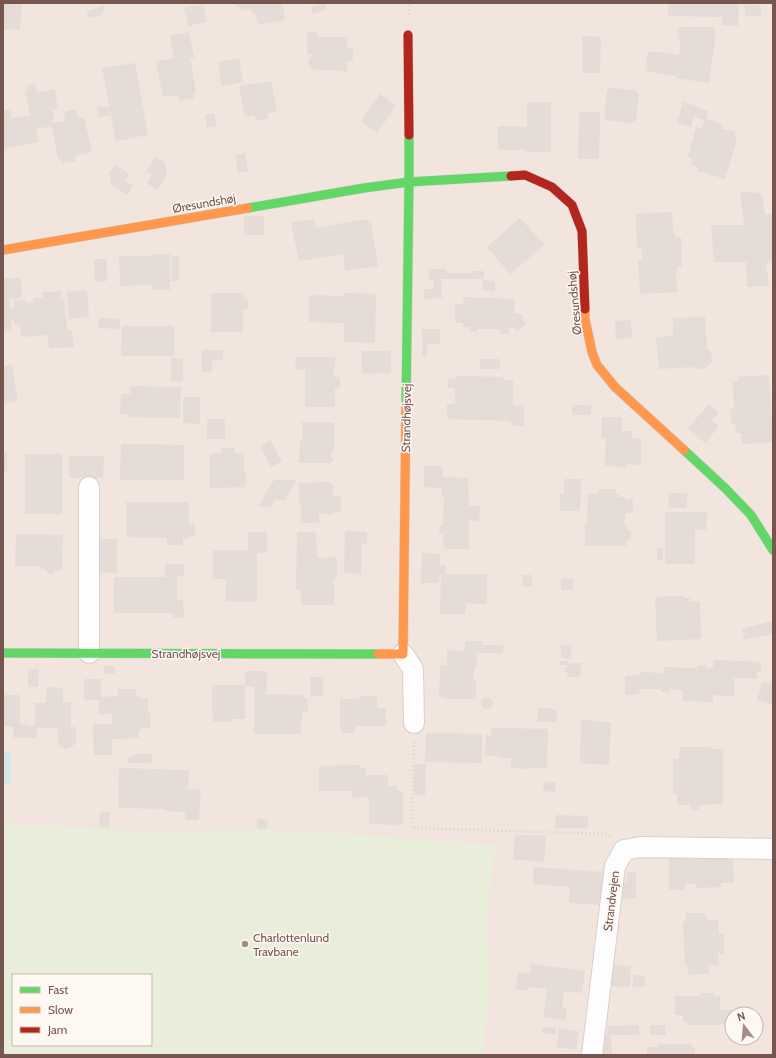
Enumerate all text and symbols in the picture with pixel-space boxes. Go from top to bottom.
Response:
street label: Øresundshøj [171,190,237,216]
street label: Øresundshøj [564,270,584,336]
street label: Strandhøjsvej [398,383,414,453]
street label: Strandhøjsvej [152,646,220,661]
street label: Strandvejen [600,870,622,932]
place label: Charlottenlund Travbane [253,930,329,959]
marker: Charlottenlund Travbane [240,939,250,949]
legend [12,974,152,1046]
text: Fast [48,982,68,997]
text: Slow [48,1002,73,1017]
north arrow [724,1006,764,1046]
text: N [736,1009,747,1024]
text: Jam [47,1022,67,1037]

